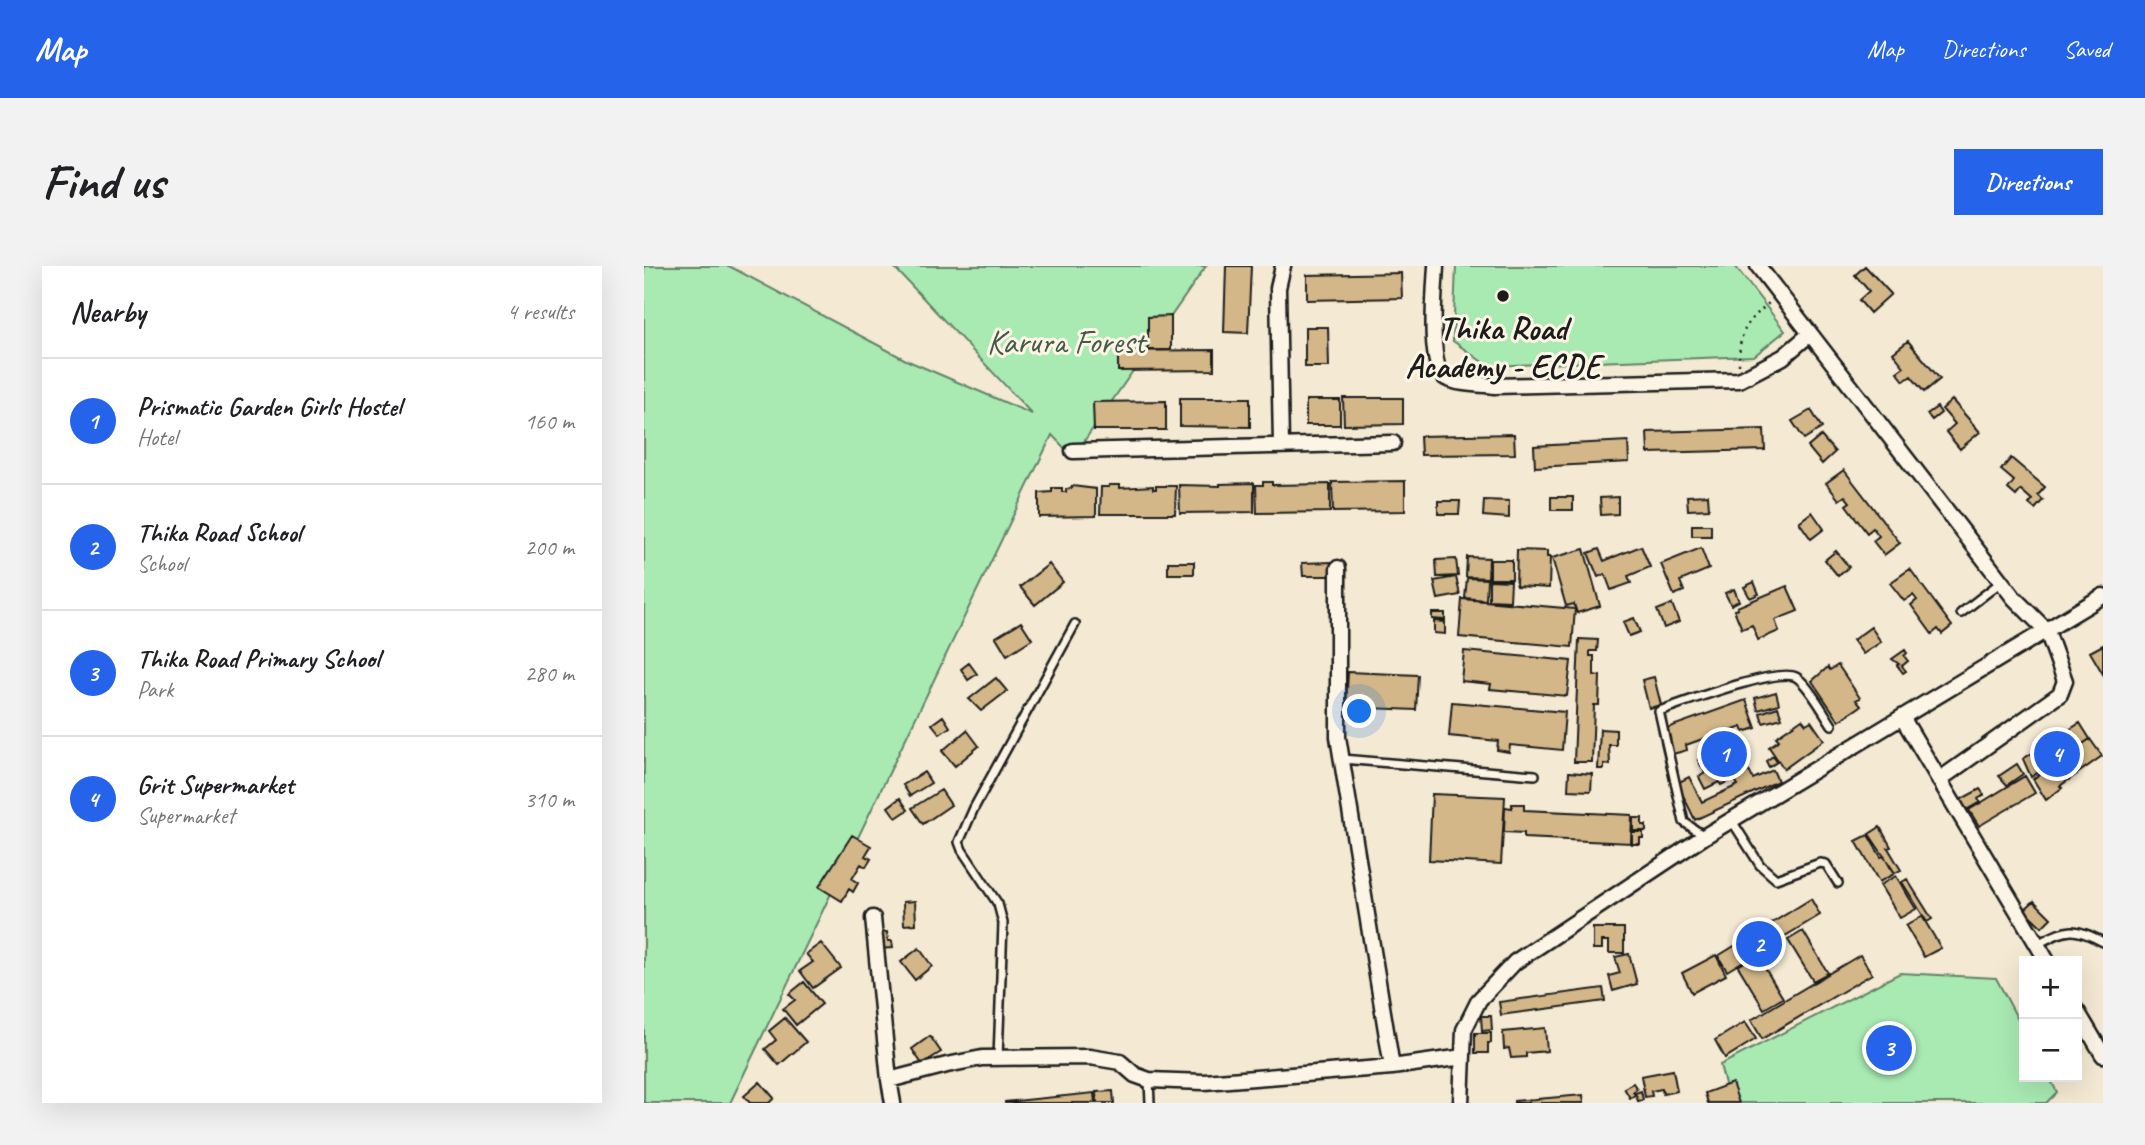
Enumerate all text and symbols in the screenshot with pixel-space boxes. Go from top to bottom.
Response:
text: Map [35,28,86,70]
text: Map [1867,34,1904,64]
text: Directions [1942,34,2025,64]
text: Saved [2063,34,2110,64]
button: Directions [1954,149,2103,215]
text: Find us [42,151,164,213]
marker: Thika Road Academy - ECDE [1495,288,1511,304]
text: Nearby [70,293,146,331]
text: 4 results [507,297,574,326]
place label: Thika Road Academy - ECDE [1406,307,1606,387]
park label: Karura Forest [987,321,1148,363]
text: Prismatic Garden Girls Hostel [137,390,401,423]
text: 1 [88,407,98,436]
text: 160 m [525,407,574,436]
text: Hotel [137,423,177,452]
text: Thika Road School [137,516,301,549]
text: 2 [88,533,98,562]
text: 200 m [525,533,574,562]
text: School [137,549,186,578]
text: Thika Road Primary School [137,642,380,675]
text: 3 [88,659,98,688]
text: 280 m [525,659,574,688]
text: Park [137,675,173,704]
your location [1342,694,1376,728]
pin: 1 [1701,728,1747,780]
pin: 4 [2034,728,2080,780]
text: Grit Supermarket [137,768,294,801]
text: 4 [88,785,98,814]
text: 310 m [525,785,574,814]
text: Supermarket [137,801,235,830]
pin: 2 [1736,918,1782,970]
map controls [2019,956,2082,1082]
button: + [2019,956,2082,1019]
button: − [2019,1019,2082,1082]
pin: 3 [1866,1022,1912,1074]

